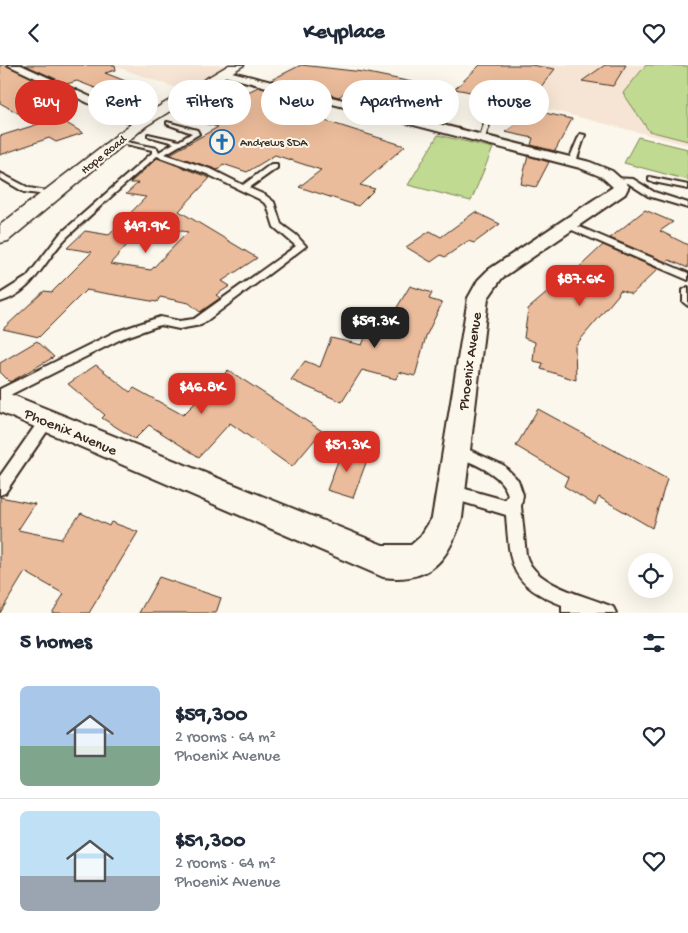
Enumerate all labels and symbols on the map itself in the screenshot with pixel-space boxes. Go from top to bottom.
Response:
church icon: Andrews SDA [209,129,235,155]
street label: Hope Road [79,132,130,178]
place label: Andrews SDA [240,137,308,151]
pin: $49.9K [105,211,187,254]
pin: $87.6K [539,265,621,307]
pin: $59.3K [334,307,416,349]
street label: Phoenix Avenue [455,311,487,412]
pin: $46.8K [161,373,243,415]
street label: Phoenix Avenue [20,405,119,461]
pin: $51.3K [306,431,388,473]

